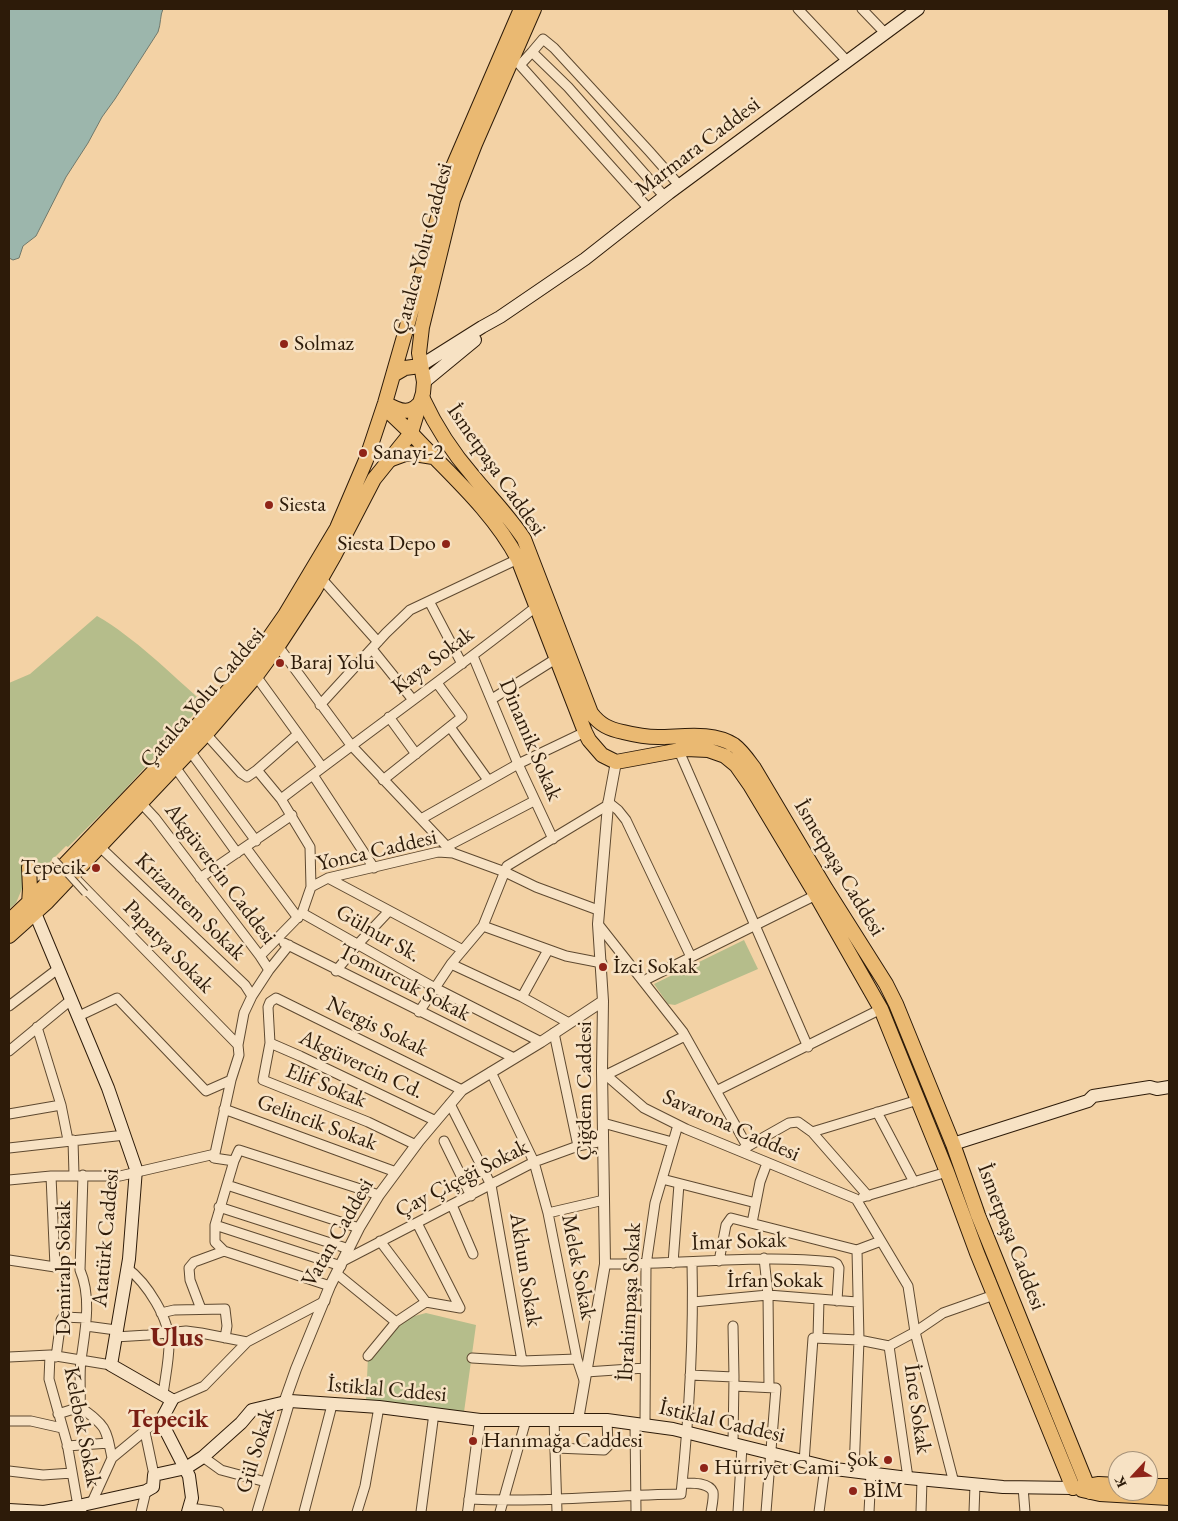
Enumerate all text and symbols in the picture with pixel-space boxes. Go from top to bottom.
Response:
street label: Marmara Caddesi [630,91,766,203]
street label: Çatalca Yolu Caddesi [387,160,459,338]
place label: Solmaz [294,331,354,357]
marker: Solmaz [278,338,290,350]
street label: İsmetpaşa Caddesi [441,399,551,541]
place label: Sanayi-2 [373,440,444,466]
marker: Sanayi-2 [357,447,369,459]
place label: Siesta [279,492,326,518]
marker: Siesta [263,499,275,511]
place label: Siesta Depo [337,531,436,557]
marker: Siesta Depo [440,538,452,550]
street label: Çatalca Yolu Caddesi [135,622,271,774]
street label: Kaya Sokak [387,622,479,700]
place label: Baraj Yolu [290,650,375,676]
marker: Baraj Yolu [274,657,286,669]
street label: Dinamik Sokak [492,675,568,805]
street label: İsmetpaşa Caddesi [788,795,890,941]
street label: Akgüvercin Caddesi [158,798,282,950]
street label: Yonca Caddesi [314,824,440,878]
street label: Krizantem Sokak [129,848,251,966]
place label: Tepecik [21,855,86,881]
marker: Tepecik [90,862,102,874]
street label: Papatya Sokak [117,895,219,999]
street label: Gülnur Sk. [331,899,425,969]
street label: Tomurcuk Sokak [333,938,475,1028]
place label: İzci Sokak [613,954,698,980]
marker: İzci Sokak [597,961,609,973]
street label: Nergis Sokak [322,991,432,1063]
street label: Çiğdem Caddesi [572,1021,598,1161]
street label: Akgüvercin Cd. [295,1025,427,1105]
street label: Elif Sokak [282,1058,370,1114]
street label: Savarona Caddesi [658,1084,804,1168]
street label: Gelincik Sokak [253,1089,381,1157]
street label: Çay Çiçeği Sokak [391,1134,533,1224]
street label: İsmetpaşa Caddesi [971,1160,1051,1314]
street label: Atatürk Caddesi [87,1168,125,1308]
street label: Vatan Caddesi [296,1174,380,1292]
street label: Demiralp Sokak [51,1200,77,1336]
street label: Akhun Sokak [503,1211,547,1329]
street label: Melek Sokak [555,1212,601,1322]
street label: İbrahimpaşa Sokak [613,1222,647,1382]
street label: İmar Sokak [691,1227,787,1257]
street label: İrfan Sokak [727,1268,823,1294]
district label: Ulus [150,1321,204,1355]
street label: İnce Sokak [898,1362,936,1456]
street label: Kelebek Sokak [57,1364,107,1490]
street label: İstiklal Cddesi [326,1372,448,1408]
street label: İstiklal Caddesi [656,1395,788,1449]
district label: Tepecik [128,1405,208,1435]
street label: Gül Sokak [231,1405,281,1497]
place label: Hanımağa Caddesi [483,1428,643,1454]
marker: Hanımağa Caddesi [467,1435,479,1447]
place label: Şok [847,1447,878,1473]
north arrow [1108,1451,1158,1501]
marker: Şok [882,1454,894,1466]
place label: Hürriyet Cami [714,1455,839,1481]
marker: Hürriyet Cami [698,1462,710,1474]
text: K [1110,1473,1131,1491]
place label: BİM [863,1478,903,1504]
marker: BİM [847,1485,859,1497]

